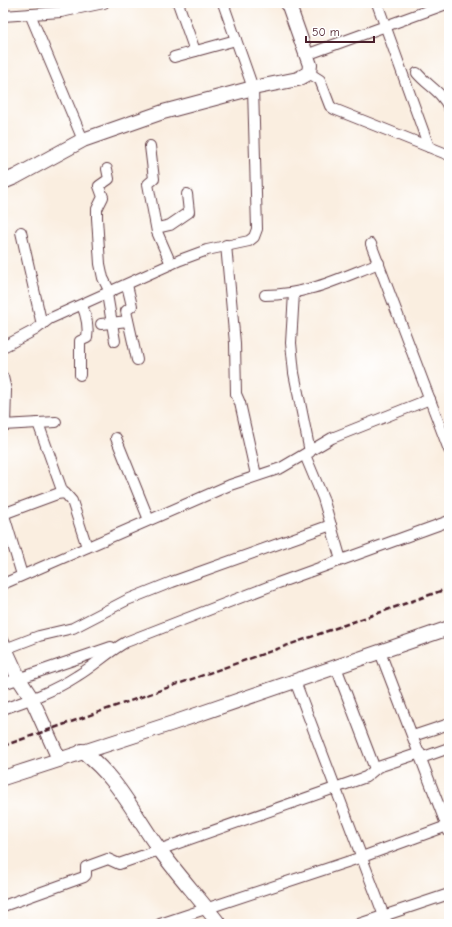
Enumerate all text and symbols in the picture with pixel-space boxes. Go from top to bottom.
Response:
scale bar [306,18,374,44]
text: 50 m [312,25,340,39]

